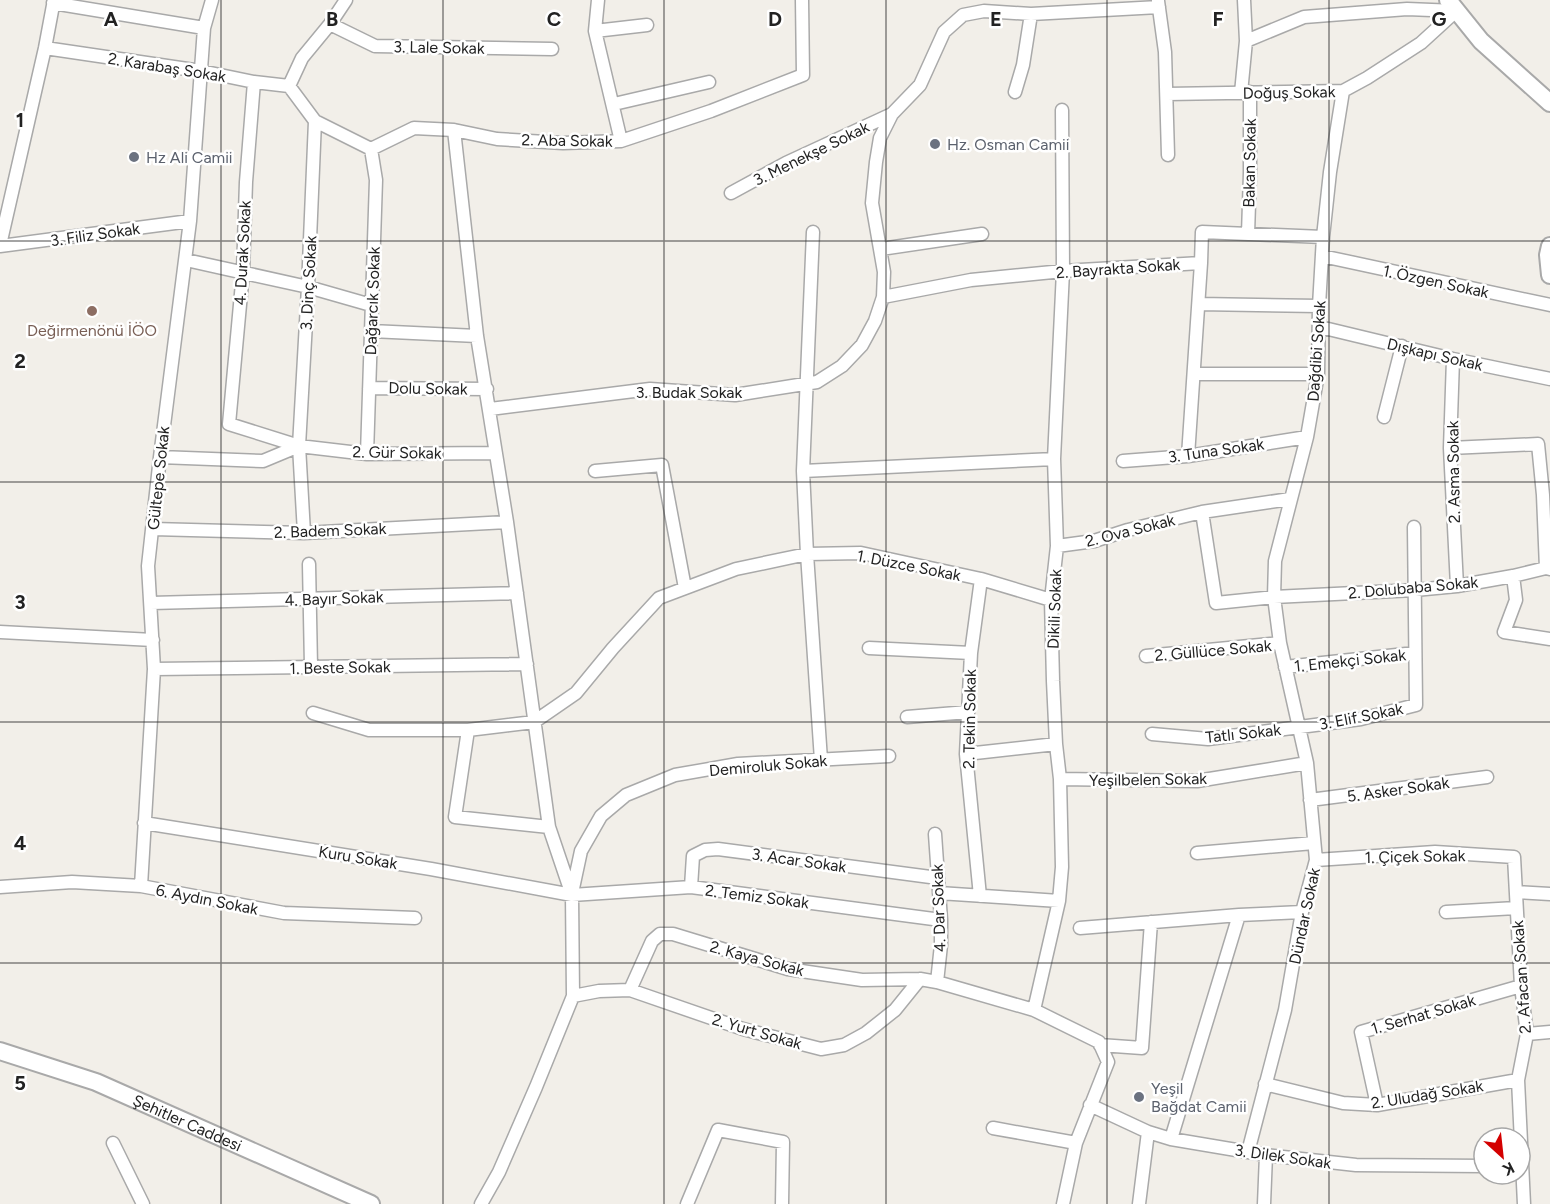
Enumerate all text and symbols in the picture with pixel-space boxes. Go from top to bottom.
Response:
text: A [104,7,119,31]
text: B [326,7,338,31]
text: C [547,7,561,31]
text: D [768,7,782,31]
text: E [990,7,1002,31]
text: F [1212,7,1224,31]
text: G [1432,7,1447,31]
street label: 3. Lale Sokak [393,37,485,58]
street label: 2. Karabaş Sokak [107,49,228,86]
street label: Doğuş Sokak [1242,82,1336,103]
text: 1 [16,108,24,132]
street label: 3. Menekşe Sokak [750,117,872,190]
street label: Bakan Sokak [1239,118,1260,208]
street label: 2. Aba Sokak [521,130,613,151]
place label: Hz. Osman Camii [947,135,1069,154]
marker: Hz. Osman Camii [928,137,942,151]
place label: Hz Ali Camii [146,148,233,167]
marker: Hz Ali Camii [127,150,141,164]
street label: 4. Durak Sokak [230,200,255,306]
street label: 3. Filiz Sokak [49,219,141,250]
street label: 3. Dinç Sokak [297,235,320,331]
street label: Dağarcık Sokak [361,246,384,356]
street label: 2. Bayrakta Sokak [1055,255,1181,282]
street label: 1. Özgen Sokak [1381,261,1491,302]
street label: Dağdibi Sokak [1303,300,1330,402]
marker: Değirmenönü İÖO [85,304,99,318]
place label: Değirmenönü İÖO [27,321,157,340]
street label: Dışkapı Sokak [1385,334,1485,375]
text: 2 [14,349,26,373]
street label: Dolu Sokak [388,378,468,399]
street label: 3. Budak Sokak [636,383,743,402]
street label: 2. Asma Sokak [1443,420,1464,524]
street label: Gültepe Sokak [144,425,173,531]
street label: 3. Tuna Sokak [1167,434,1265,467]
street label: 2. Gür Sokak [352,442,442,463]
street label: 2. Ova Sokak [1083,510,1177,551]
street label: 2. Badem Sokak [273,519,387,542]
street label: 1. Düzce Sokak [855,546,963,585]
street label: Dikili Sokak [1044,568,1065,649]
street label: 2. Dolubaba Sokak [1347,572,1479,603]
street label: 4. Bayır Sokak [284,587,384,610]
text: 3 [14,590,26,614]
street label: 2. Güllüce Sokak [1154,636,1272,665]
street label: 1. Emekçi Sokak [1293,645,1407,676]
street label: 1. Beste Sokak [289,657,391,678]
street label: 2. Tekin Sokak [959,669,980,769]
street label: 3. Elif Sokak [1317,699,1405,734]
street label: Tatlı Sokak [1204,720,1282,747]
street label: Demiroluk Sokak [708,751,828,780]
street label: Yeşilbelen Sokak [1089,769,1207,790]
street label: 5. Asker Sokak [1346,773,1451,806]
text: 4 [14,831,27,855]
street label: Kuru Sokak [317,842,399,873]
street label: 3. Acar Sokak [750,844,848,877]
street label: 1. Çiçek Sokak [1364,846,1466,867]
street label: 4. Dar Sokak [927,863,950,952]
street label: Dündar Sokak [1285,866,1324,966]
street label: 6. Aydın Sokak [154,880,260,919]
street label: 2. Temiz Sokak [704,881,810,912]
street label: 2. Afacan Sokak [1508,920,1535,1034]
street label: 2. Kaya Sokak [708,937,806,980]
street label: 1. Serhat Sokak [1369,990,1478,1038]
street label: 2. Yurt Sokak [710,1010,804,1053]
text: 5 [14,1071,26,1095]
street label: 2. Uludağ Sokak [1370,1076,1485,1113]
place label: Yeşil Bağdat Camii [1151,1079,1247,1116]
marker: Yeşil Bağdat Camii [1132,1090,1146,1104]
street label: Şehitler Caddesi [130,1091,245,1156]
north arrow [1472,1126,1532,1186]
street label: 3. Dilek Sokak [1233,1140,1333,1173]
text: K [1499,1158,1518,1180]

